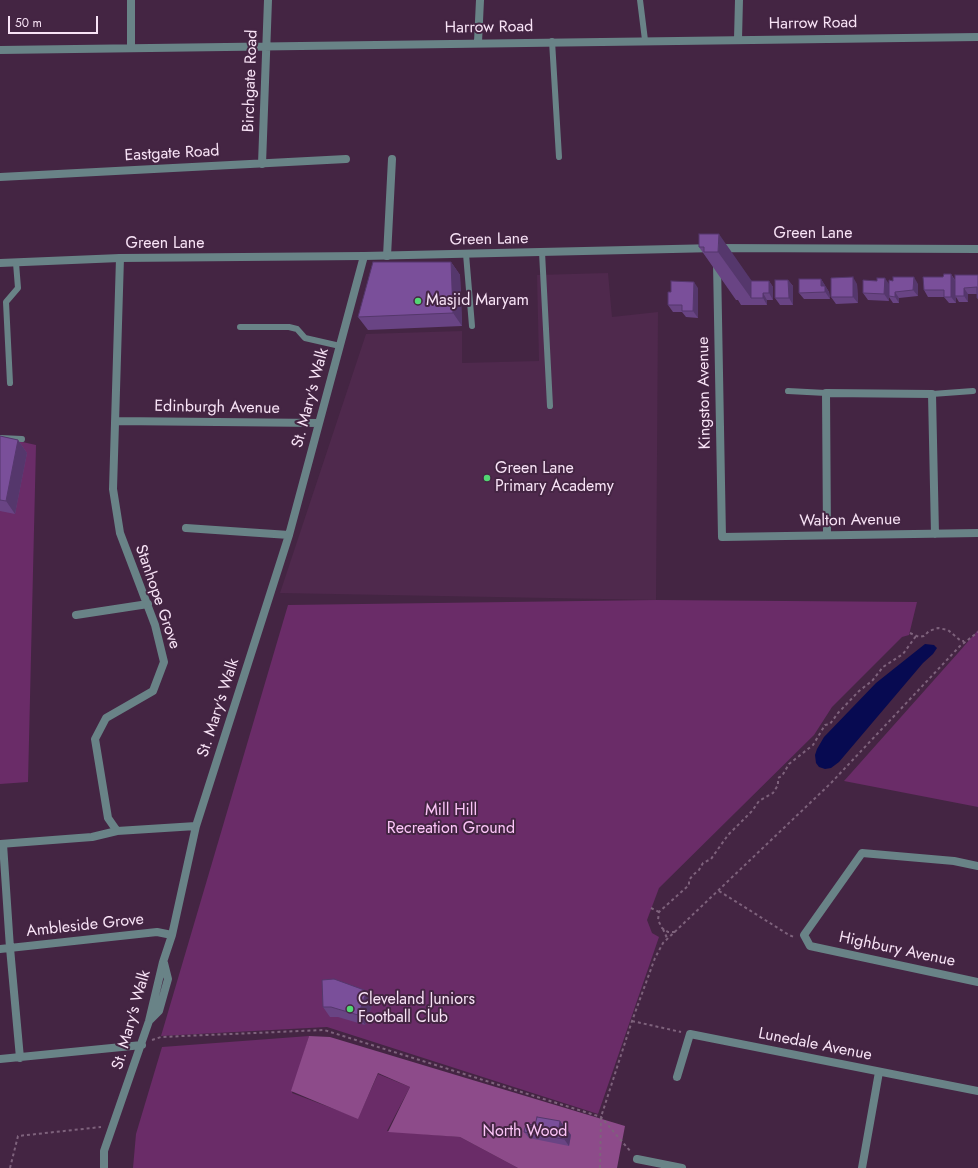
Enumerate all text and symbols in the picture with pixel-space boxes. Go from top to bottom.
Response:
scale bar [10,8,100,34]
text: 50 m [15,14,42,32]
street label: Harrow Road [769,14,857,34]
street label: Harrow Road [445,18,533,38]
street label: Birchgate Road [240,29,262,133]
street label: Eastgate Road [124,142,220,166]
street label: Green Lane [774,224,852,244]
street label: Green Lane [449,230,529,250]
street label: Green Lane [126,234,204,254]
place label: Masjid Maryam [426,291,529,311]
marker: Masjid Maryam [413,296,423,306]
street label: Kingston Avenue [694,336,716,450]
street label: St. Mary's Walk [288,346,334,450]
street label: Edinburgh Avenue [154,397,280,419]
place label: Green Lane Primary Academy [495,459,614,497]
marker: Green Lane Primary Academy [482,473,492,483]
street label: Walton Avenue [799,511,901,531]
street label: Stanhope Grove [130,542,184,652]
street label: St. Mary's Walk [194,656,244,760]
park label: Mill Hill Recreation Ground [387,801,515,839]
street label: Ambleside Grove [25,910,145,942]
street label: Highbury Avenue [837,928,957,972]
street label: St. Mary's Walk [109,968,155,1072]
place label: Cleveland Juniors Football Club [358,990,475,1028]
marker: Cleveland Juniors Football Club [345,1004,355,1014]
street label: Lunedale Avenue [757,1025,873,1065]
park label: North Wood [483,1122,567,1142]

